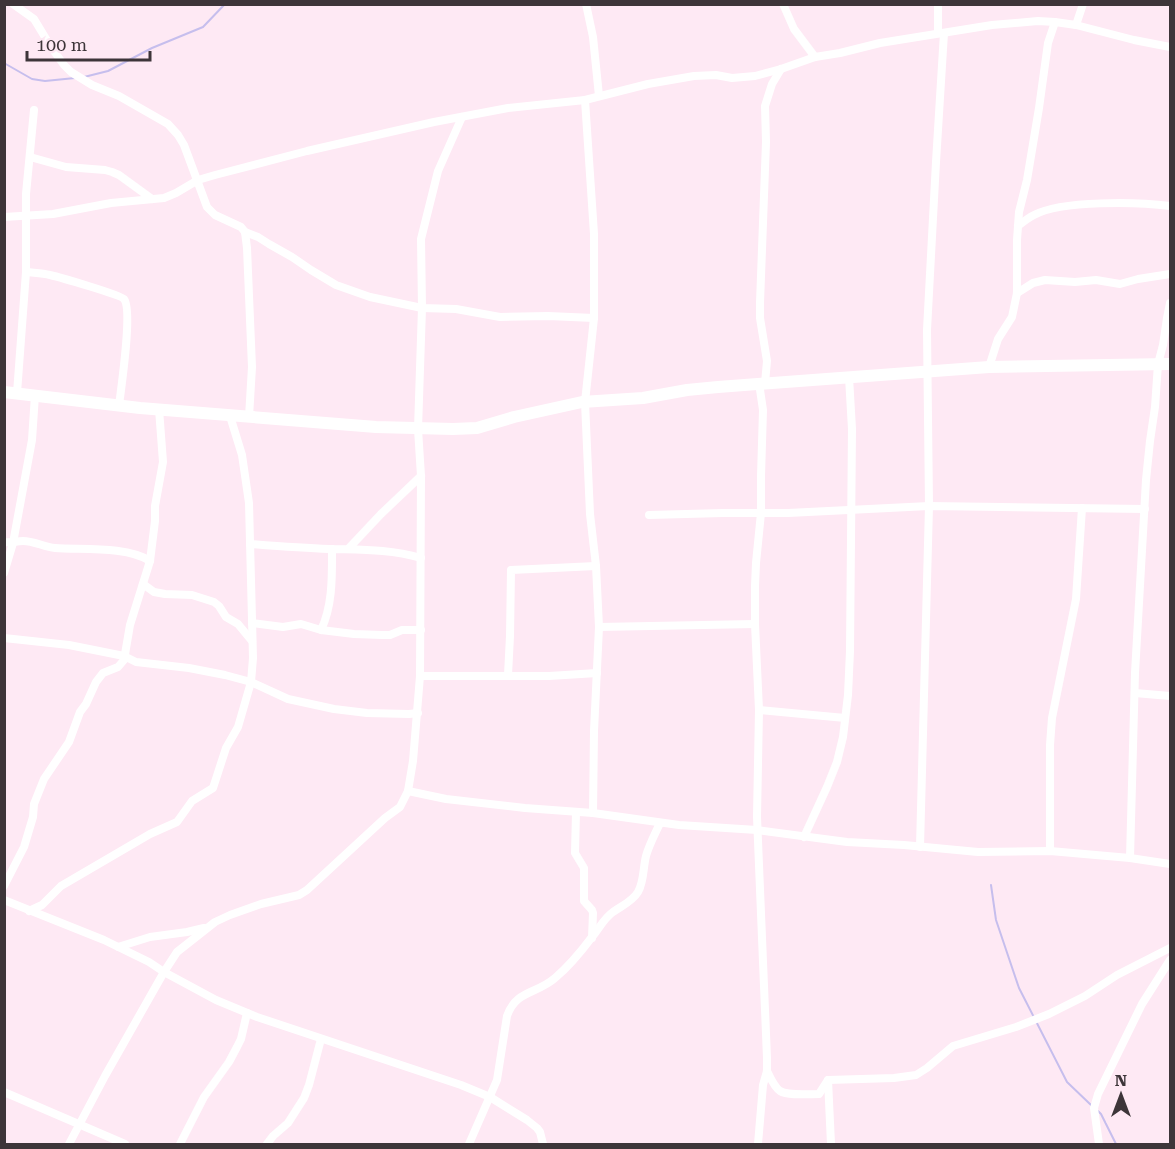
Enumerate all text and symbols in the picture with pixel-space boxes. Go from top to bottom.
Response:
scale bar [27,24,150,62]
text: 100 m [36,34,87,55]
north arrow [1091,1065,1151,1125]
text: N [1115,1071,1127,1090]

